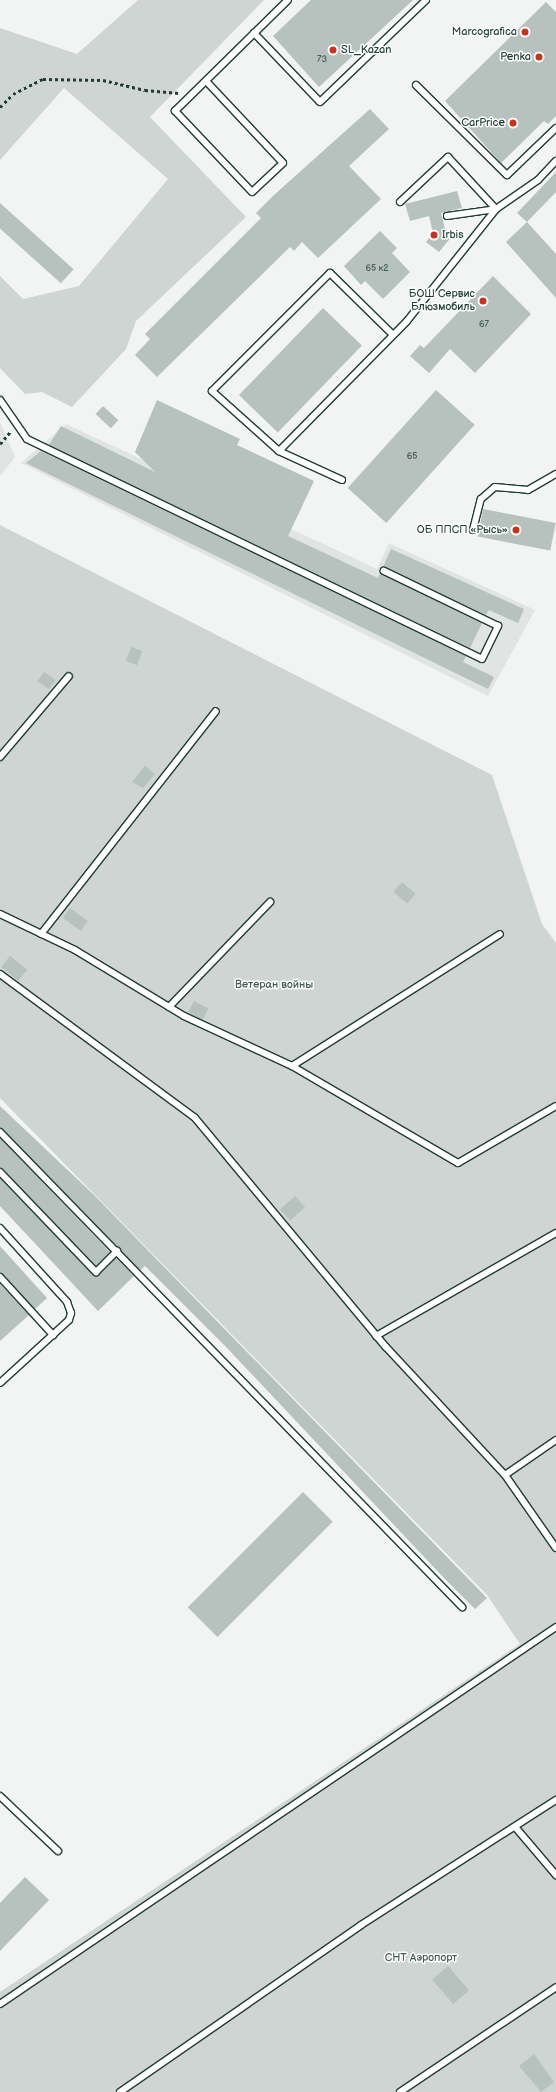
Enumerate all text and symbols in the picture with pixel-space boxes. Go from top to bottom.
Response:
place label: Marcografica [452,25,517,39]
marker: Marcografica [520,27,530,37]
place label: SL_Kazan [341,43,392,57]
marker: SL_Kazan [328,45,338,55]
place label: Penka [500,50,531,64]
marker: Penka [534,52,544,62]
house number: 73 [317,55,327,65]
place label: CarPrice [461,116,505,130]
marker: CarPrice [508,118,518,128]
place label: Irbis [442,228,464,242]
marker: Irbis [429,230,439,240]
house number: 65 к2 [365,264,389,274]
place label: БОШ Сервис Блюзмобиль [409,288,475,314]
marker: БОШ Сервис Блюзмобиль [478,296,488,306]
house number: 67 [479,320,489,330]
house number: 65 [407,452,417,462]
place label: ОБ ППСП «Рысь» [417,523,508,537]
marker: ОБ ППСП «Рысь» [511,525,521,535]
park label: Ветеран войны [235,978,313,992]
park label: СНТ Аэропорт [385,1951,457,1965]

